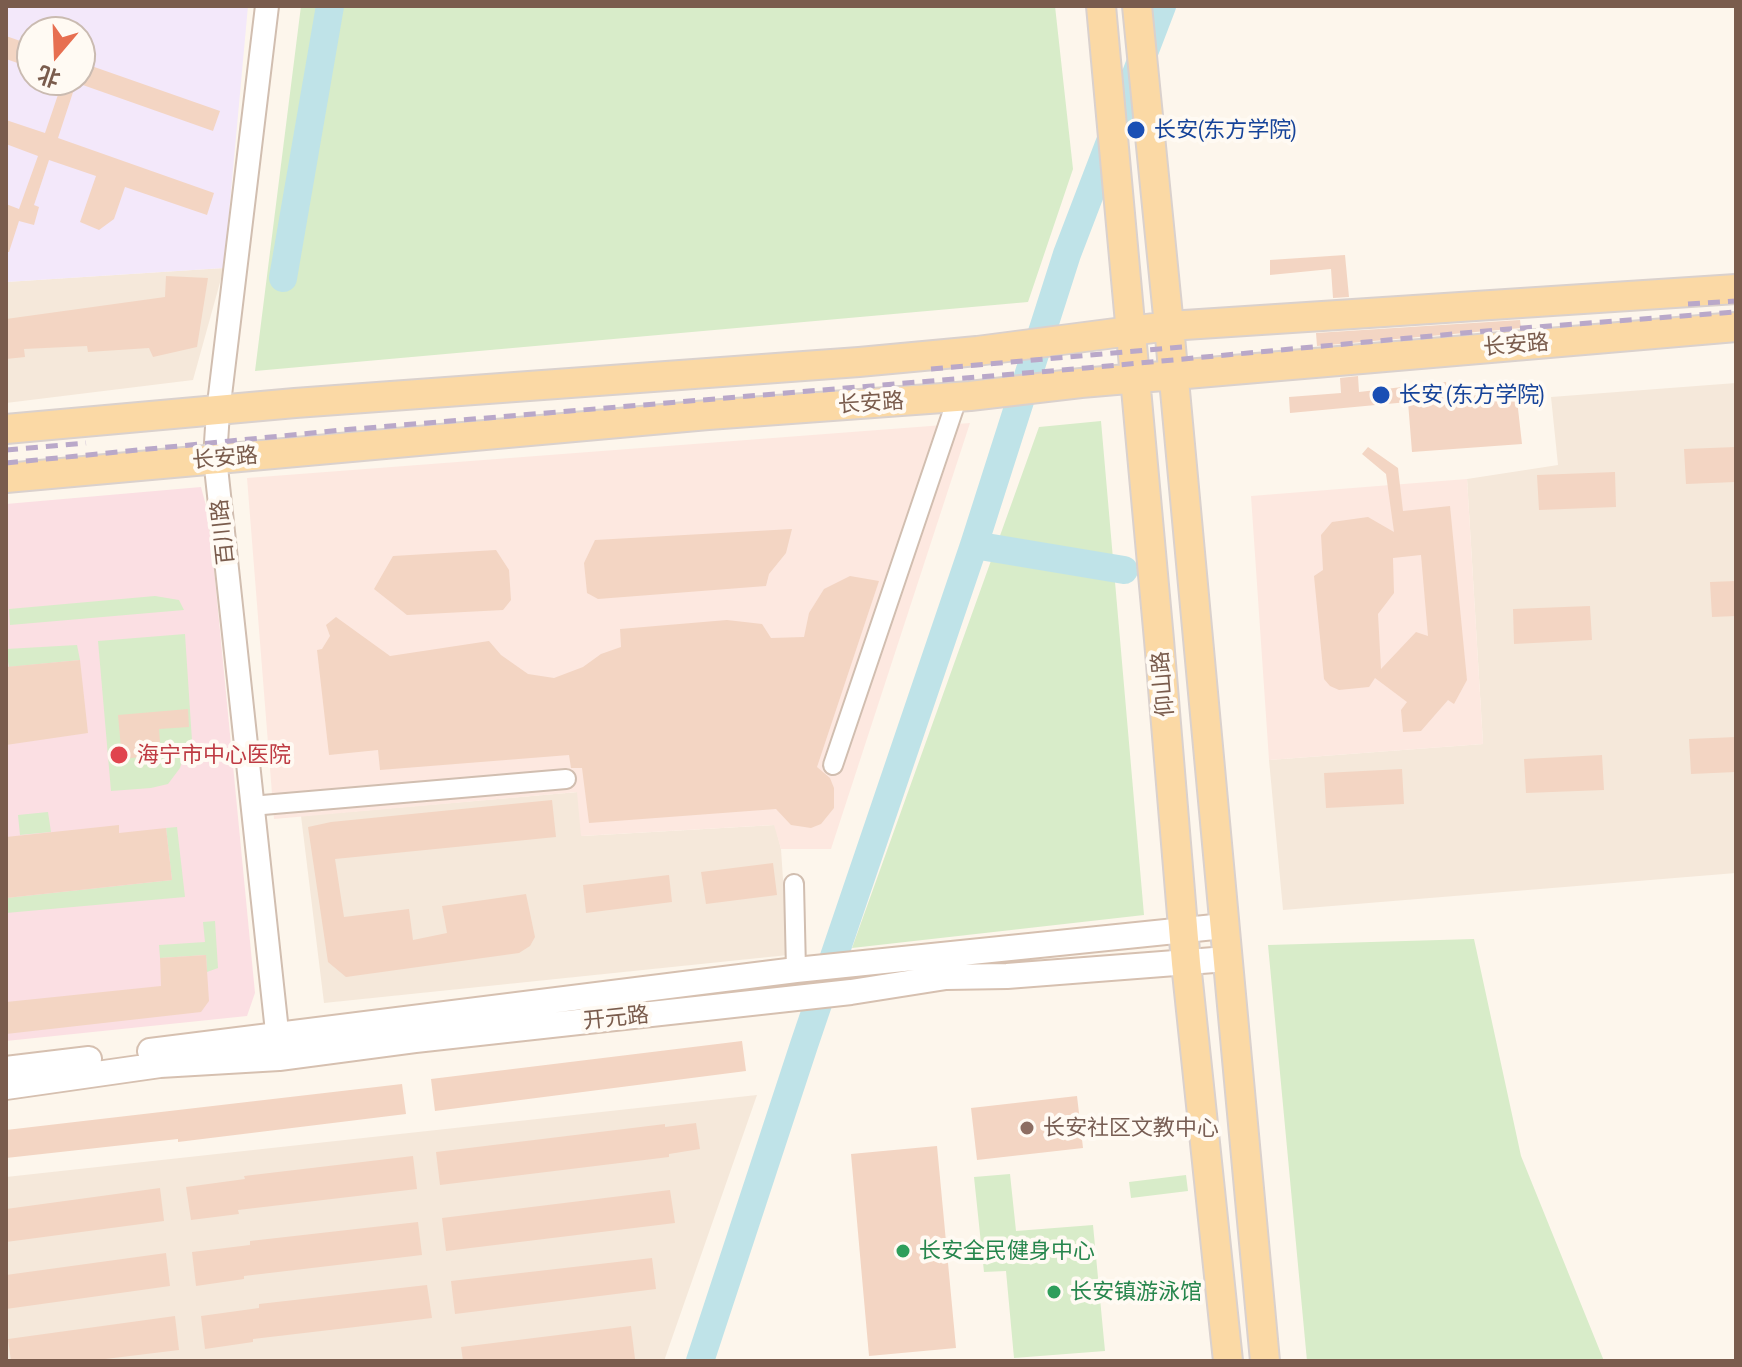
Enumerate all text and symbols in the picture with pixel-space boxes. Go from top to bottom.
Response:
north arrow [16,16,96,96]
text: 北 [34,61,63,93]
place label: 长安(东方学院) [1154,117,1297,143]
marker: 长安(东方学院) [1125,119,1147,141]
street label: 长安路 [1482,329,1550,361]
place label: 长安 (东方学院) [1399,382,1545,408]
marker: 长安 (东方学院) [1370,384,1392,406]
street label: 长安路 [837,388,905,418]
street label: 长安路 [191,442,259,474]
street label: 百川路 [206,498,240,566]
street label: 仰山路 [1147,650,1179,718]
place label: 海宁市中心医院 [137,742,291,768]
marker: 海宁市中心医院 [108,744,130,766]
street label: 开元路 [582,1001,650,1035]
place label: 长安社区文教中心 [1043,1115,1219,1141]
marker: 长安社区文教中心 [1018,1119,1036,1137]
place label: 长安全民健身中心 [919,1238,1095,1264]
marker: 长安全民健身中心 [894,1242,912,1260]
place label: 长安镇游泳馆 [1070,1279,1202,1305]
marker: 长安镇游泳馆 [1045,1283,1063,1301]

